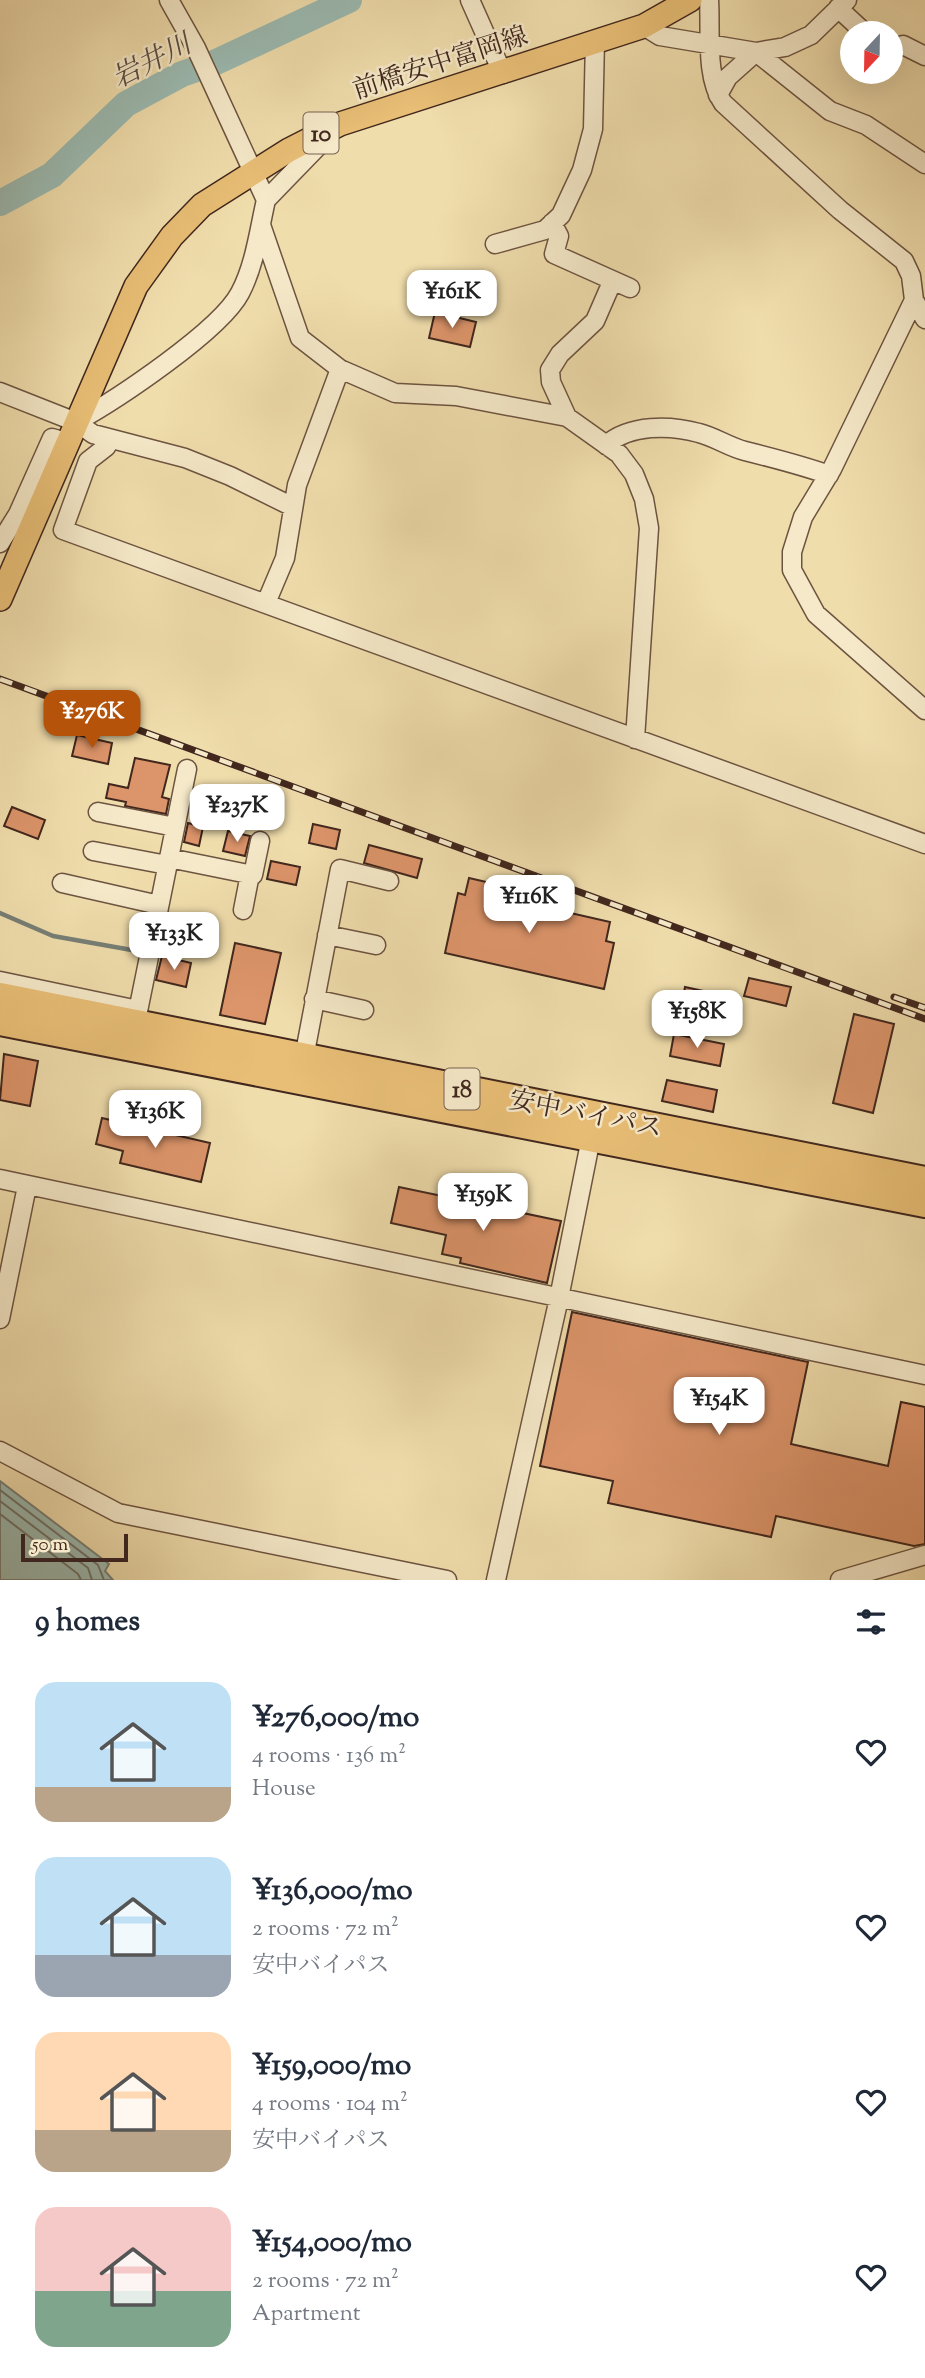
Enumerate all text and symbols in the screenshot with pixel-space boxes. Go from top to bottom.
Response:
street label: 前橋安中富岡線 [349,19,533,110]
north arrow [840,21,903,84]
map controls [840,21,903,84]
water label: 岩井川 [106,24,202,100]
road number: 10 [304,113,338,154]
pin: ¥161K [403,270,501,330]
text: ¥161K [423,276,481,309]
pin: ¥276K [43,690,141,750]
text: ¥276K [60,696,124,729]
pin: ¥237K [188,784,286,844]
text: ¥237K [206,790,268,823]
pin: ¥116K [480,876,578,935]
text: ¥116K [500,881,558,914]
pin: ¥133K [125,912,223,972]
text: ¥133K [145,918,203,951]
pin: ¥158K [648,990,746,1050]
text: ¥158K [668,996,726,1029]
road number: 18 [444,1069,480,1110]
street label: 安中バイパス [506,1082,665,1148]
pin: ¥136K [106,1090,204,1150]
text: ¥136K [125,1096,185,1129]
pin: ¥159K [434,1174,532,1233]
text: ¥159K [454,1179,512,1212]
pin: ¥154K [670,1378,768,1437]
text: ¥154K [690,1383,748,1416]
scale bar [21,1531,128,1563]
text: 50 m [32,1532,68,1559]
text: 9 homes [35,1601,140,1644]
icon: filters [852,1603,890,1641]
text: ¥276,000/mo [252,1697,419,1740]
icon: home [91,1710,175,1794]
icon: heart [852,1733,890,1771]
text: 4 rooms · 136 m² [252,1740,406,1773]
text: House [252,1773,316,1806]
text: ¥136,000/mo [252,1870,413,1913]
icon: home [91,1885,175,1969]
icon: heart [852,1908,890,1946]
text: 2 rooms · 72 m² [252,1913,399,1946]
text: 安中バイパス [252,1950,390,1983]
text: ¥159,000/mo [252,2045,411,2088]
icon: home [91,2060,175,2144]
icon: heart [852,2083,890,2121]
text: 4 rooms · 104 m² [252,2088,408,2121]
text: 安中バイパス [252,2125,390,2158]
text: ¥154,000/mo [252,2222,412,2265]
icon: home [91,2235,175,2319]
icon: heart [852,2258,890,2296]
text: 2 rooms · 72 m² [252,2265,399,2298]
text: Apartment [252,2298,361,2331]

